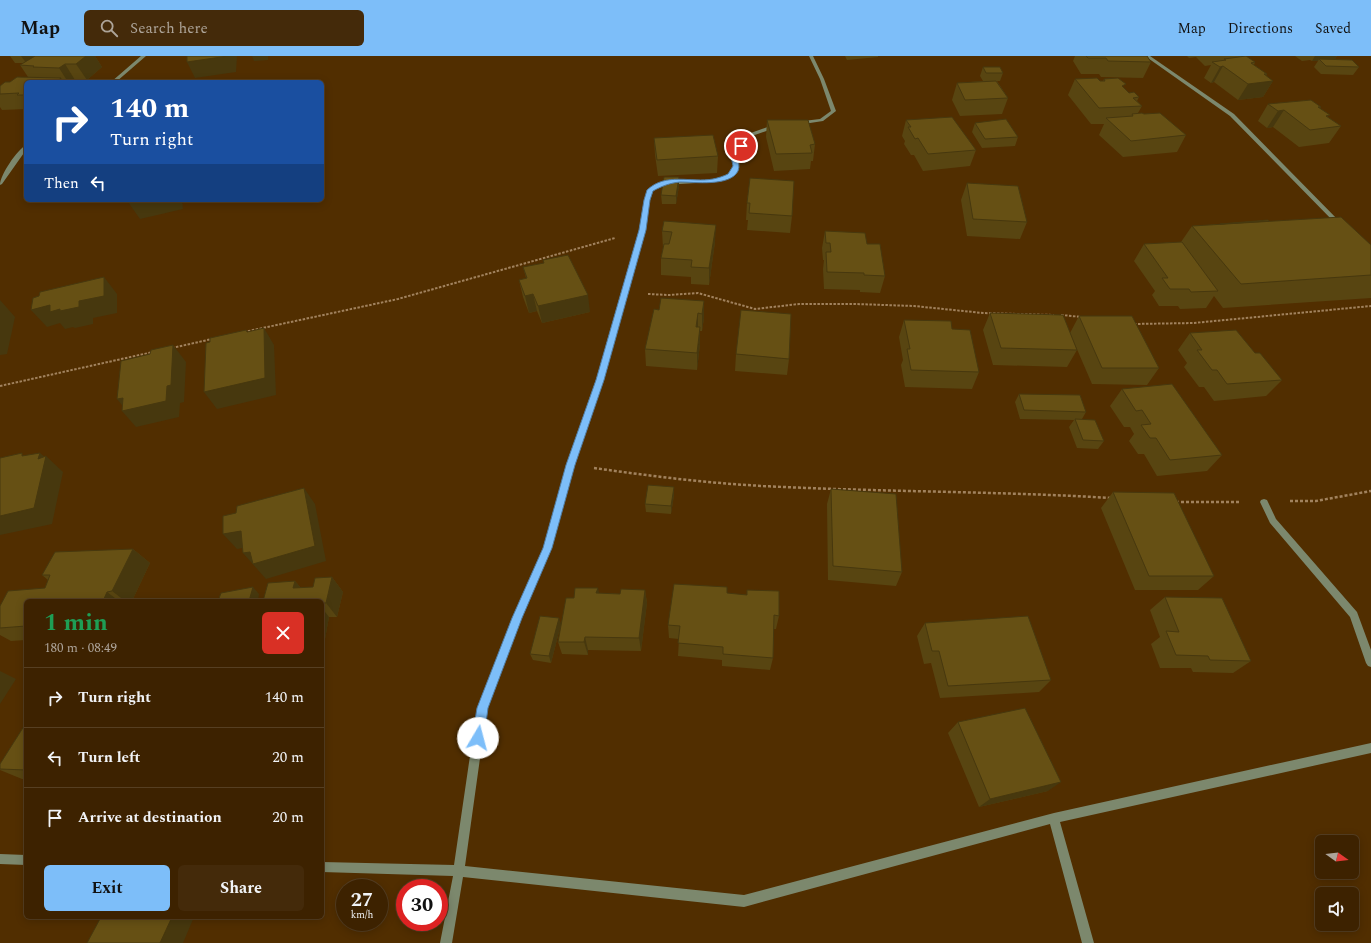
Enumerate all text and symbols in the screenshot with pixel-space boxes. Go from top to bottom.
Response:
search box [84,10,364,46]
text: Map [20,14,60,43]
icon: search [98,17,120,39]
text: Search here [130,17,208,40]
text: Map [1178,18,1206,39]
text: Directions [1228,18,1293,39]
text: Saved [1315,18,1351,39]
text: 140 m [110,87,189,130]
icon: right [44,96,96,148]
text: Turn right [110,126,193,153]
pin [724,129,758,163]
icon: arrive [730,135,752,157]
text: Then [44,172,79,195]
icon: left [87,172,109,194]
text: 1 min [44,605,108,641]
button: close [262,612,304,654]
text: 180 m · 08:49 [44,638,117,658]
text: Turn right [78,686,151,709]
text: 140 m [265,686,304,709]
icon: right [44,687,66,709]
position arrow [457,717,499,759]
text: Turn left [78,746,140,769]
text: 20 m [272,746,304,769]
icon: left [44,747,66,769]
text: Arrive at destination [78,806,222,829]
text: 20 m [272,806,304,829]
icon: arrive [44,807,66,829]
north arrow [1315,835,1359,879]
map controls [1315,835,1359,931]
button: Exit [44,865,170,911]
button: Share [178,865,304,911]
speed limit sign: 30 [396,879,448,931]
text: 27 [351,885,373,915]
button: sound [1315,887,1359,931]
text: km/h [351,907,373,923]

